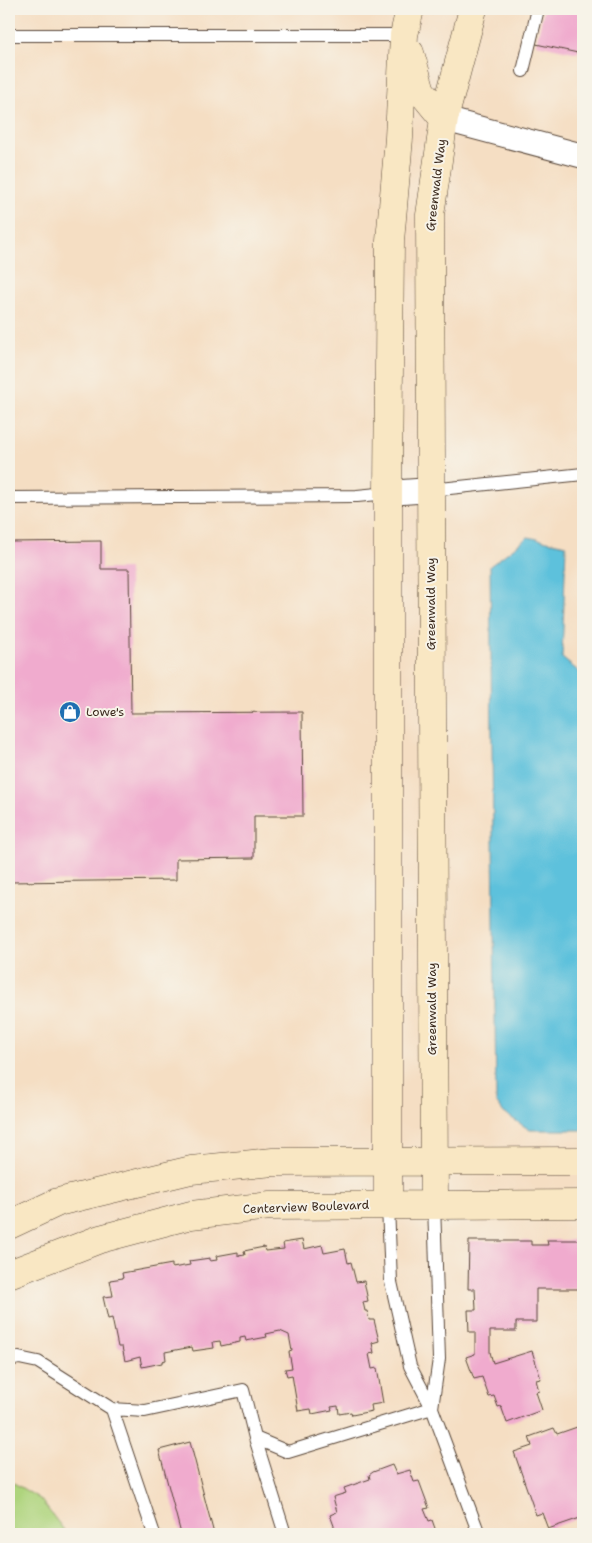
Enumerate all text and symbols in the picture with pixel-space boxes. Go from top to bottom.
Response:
street label: Greenwald Way [422,138,450,232]
street label: Greenwald Way [423,558,439,650]
shop icon: Lowe's [58,700,82,724]
place label: Lowe's [86,704,124,720]
street label: Greenwald Way [424,963,440,1055]
street label: Centerview Boulevard [243,1197,370,1217]

